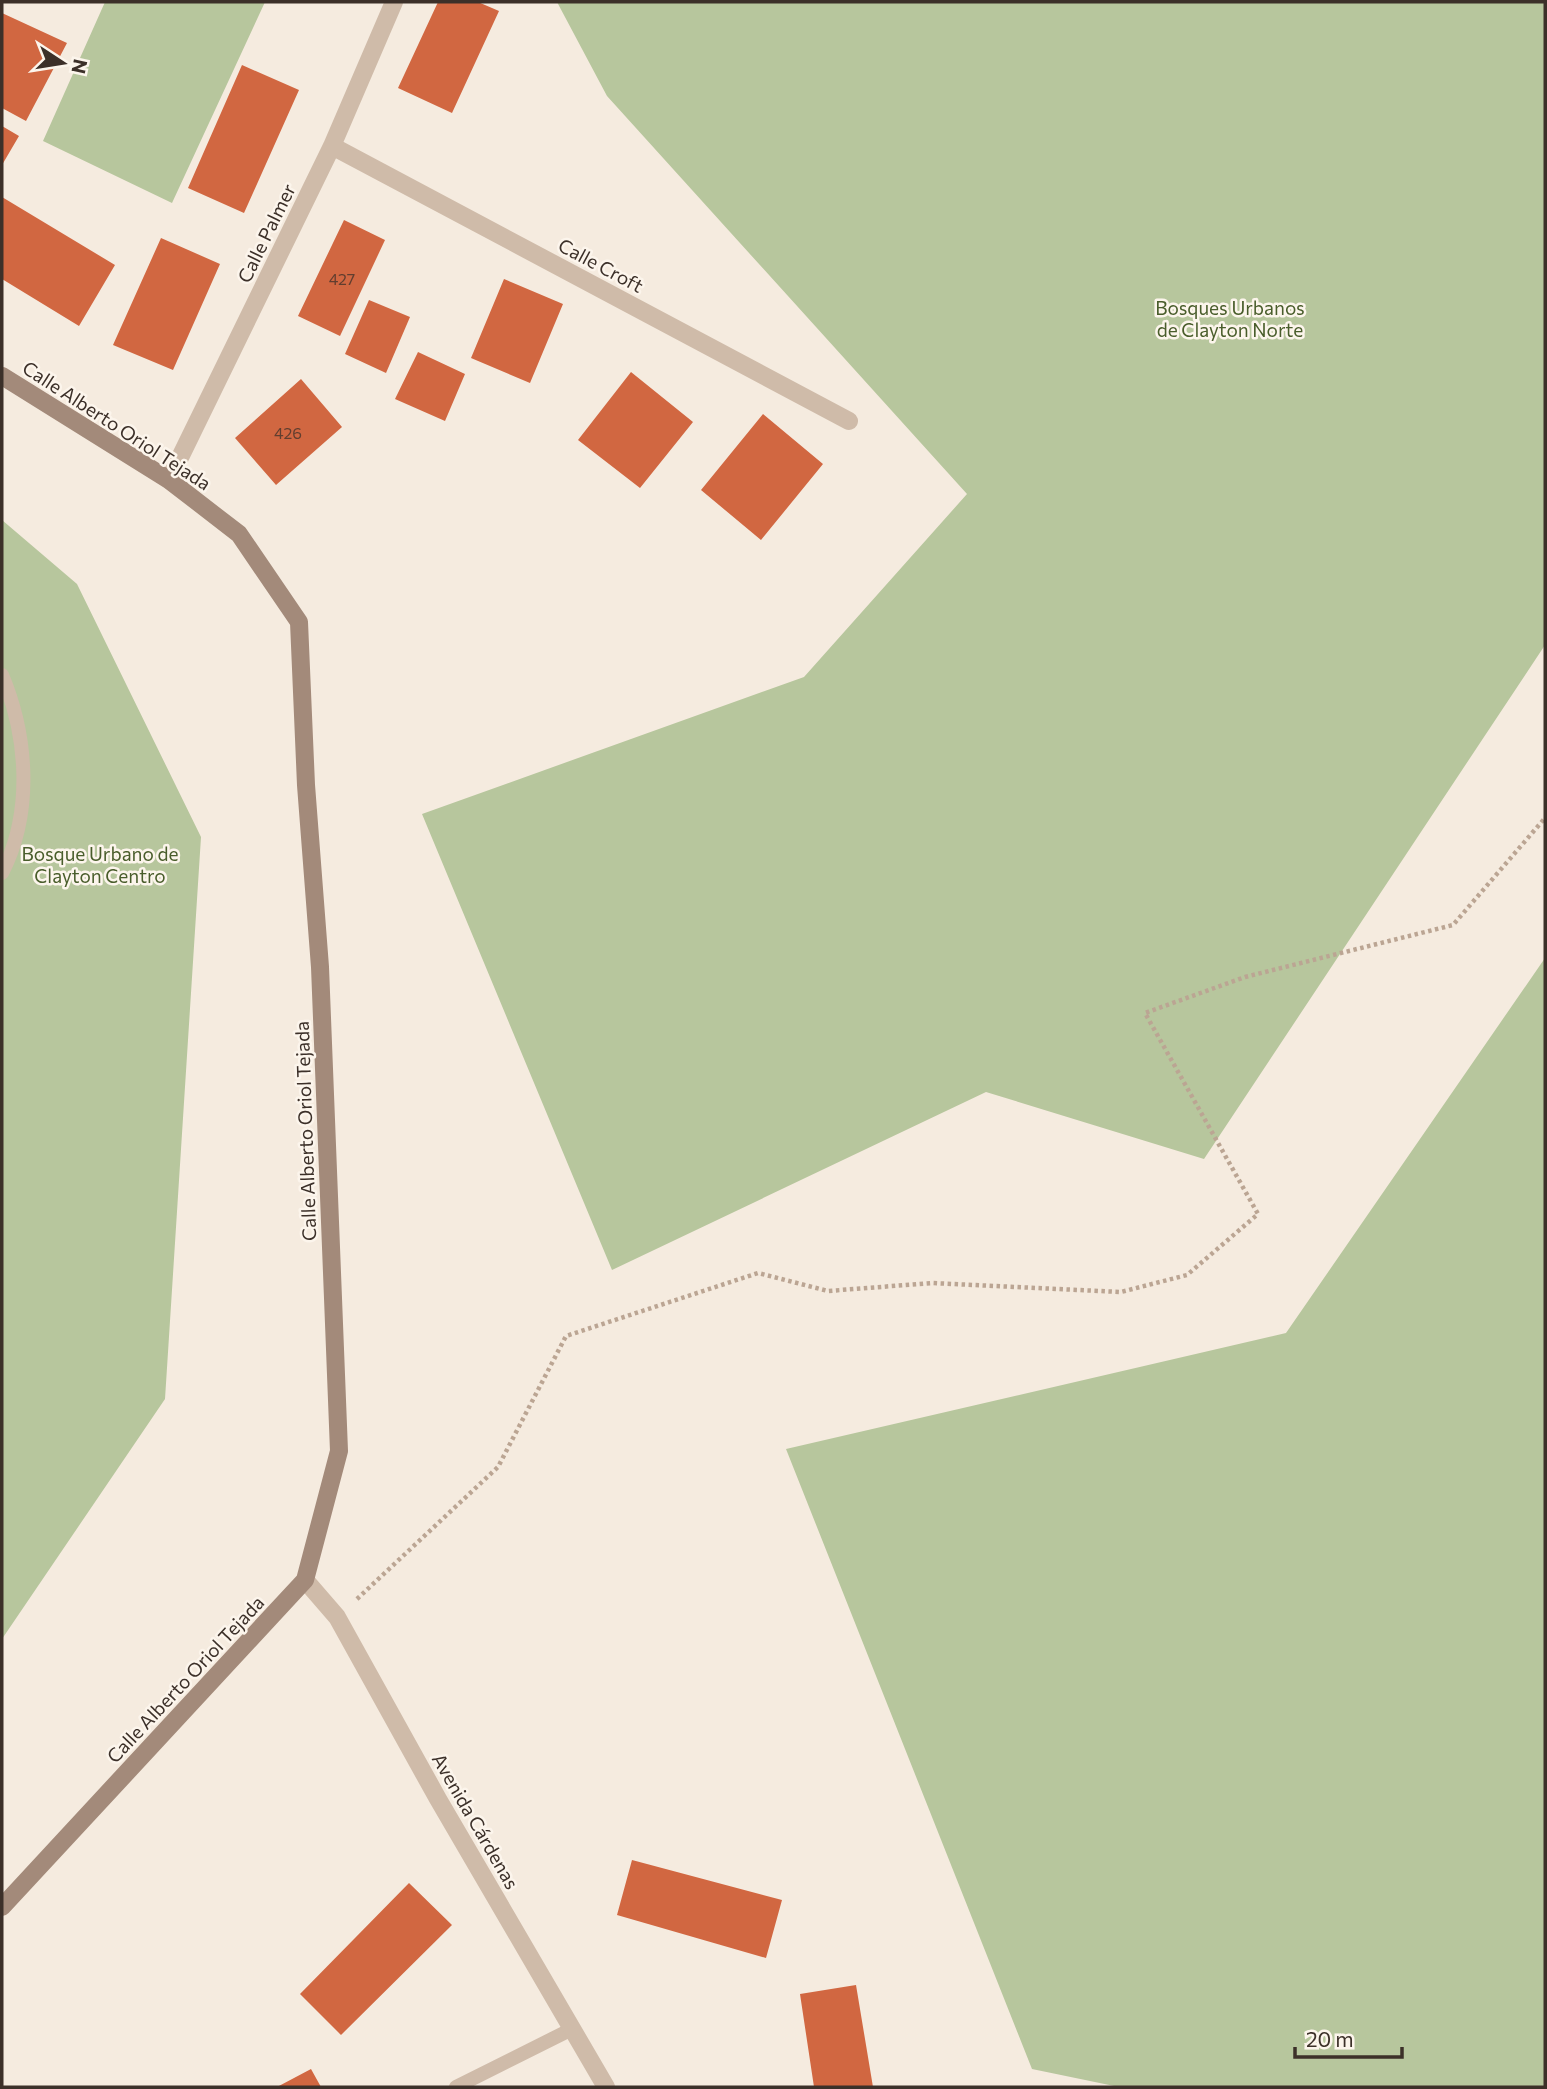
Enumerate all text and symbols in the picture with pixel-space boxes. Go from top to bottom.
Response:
north arrow [28,28,98,98]
text: N [67,57,93,76]
street label: Calle Palmer [232,179,300,286]
street label: Calle Croft [555,233,648,297]
house number: 427 [329,269,355,288]
park label: Bosques Urbanos de Clayton Norte [1155,296,1305,341]
street label: Calle Alberto Oriol Tejada [19,355,215,495]
house number: 426 [274,423,302,442]
park label: Bosque Urbano de Clayton Centro [22,842,178,887]
street label: Calle Alberto Oriol Tejada [290,1021,320,1241]
street label: Calle Alberto Oriol Tejada [102,1591,268,1767]
street label: Avenida Cárdenas [428,1749,524,1893]
scale bar [1295,2016,1402,2060]
text: 20 m [1306,2026,1354,2051]

